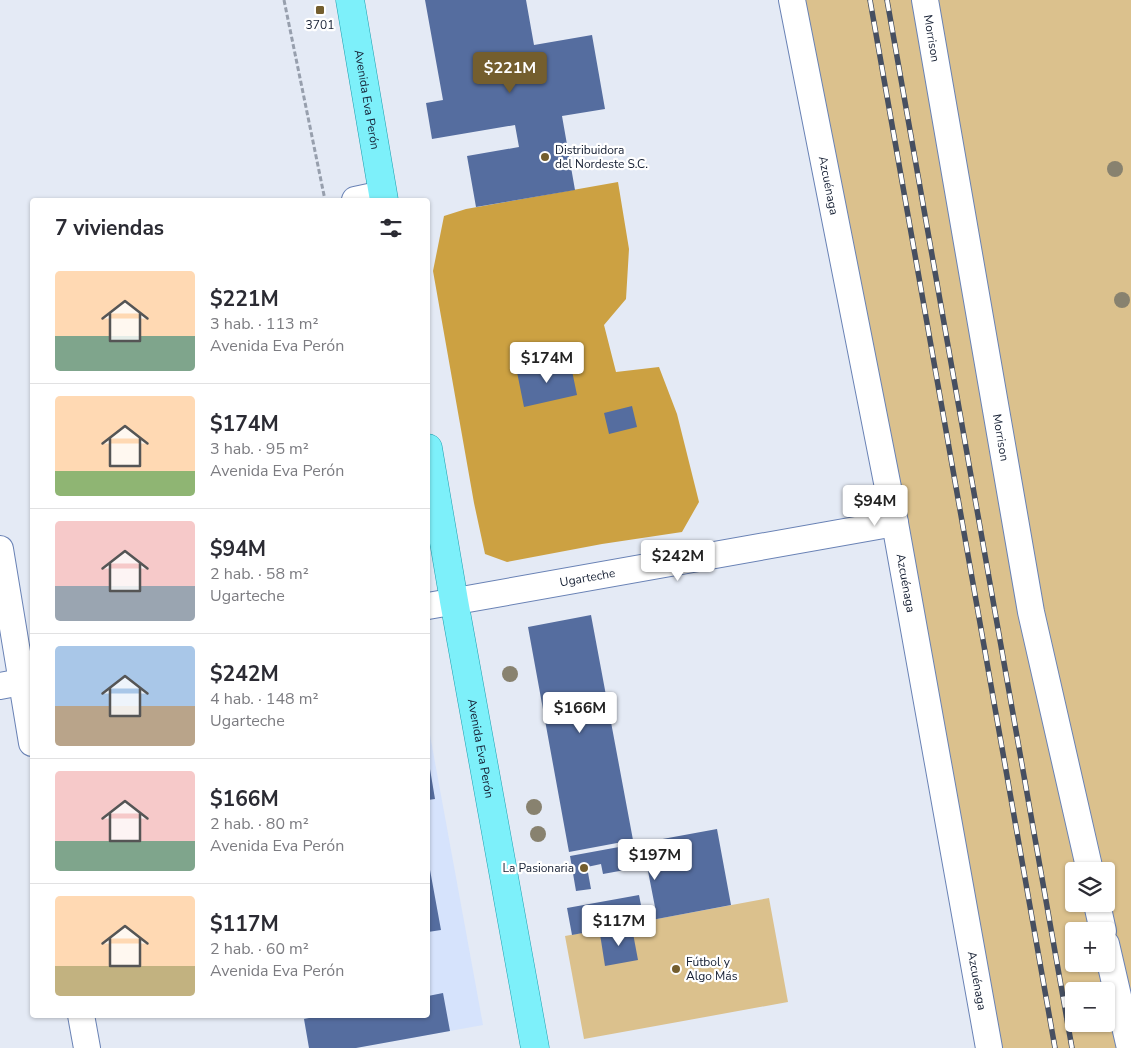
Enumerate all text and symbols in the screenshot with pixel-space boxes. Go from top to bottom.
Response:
marker: 3701 [314,4,326,16]
street label: Morrison [920,14,944,63]
place label: 3701 [306,17,334,33]
street label: Avenida Eva Perón [351,48,383,151]
pin: $221M [475,52,545,94]
text: $221M [484,57,536,79]
place label: Distribuidora del Nordeste S.C. [555,142,648,172]
marker: Distribuidora del Nordeste S.C. [539,151,551,163]
street label: Azcuénaga [815,155,842,216]
text: 7 viviendas [55,214,164,242]
icon: filters [377,214,405,242]
text: $221M [210,285,279,313]
icon: home [95,291,155,351]
text: 3 hab. · 113 m² [210,313,318,335]
text: Avenida Eva Perón [210,335,344,357]
pin: $174M [512,342,582,384]
text: $174M [521,347,573,369]
text: $174M [210,410,279,438]
street label: Morrison [989,413,1013,462]
icon: home [95,416,155,476]
text: 3 hab. · 95 m² [210,438,309,460]
text: Avenida Eva Perón [210,460,344,482]
pin: $94M [845,484,905,527]
text: $94M [854,490,896,512]
text: $94M [210,535,266,563]
pin: $242M [643,540,713,582]
icon: home [95,541,155,601]
text: $242M [652,545,704,567]
street label: Azcuénaga [893,552,919,614]
text: 2 hab. · 58 m² [210,563,309,585]
street label: Ugarteche [558,565,617,590]
text: Ugarteche [210,585,285,607]
text: $242M [210,660,279,688]
icon: home [95,666,155,726]
text: 4 hab. · 148 m² [210,688,318,710]
pin: $166M [545,692,615,734]
street label: Avenida Eva Perón [464,697,498,799]
text: $166M [554,697,606,719]
text: Ugarteche [210,710,285,732]
text: $166M [210,785,279,813]
icon: home [95,791,155,851]
text: 2 hab. · 80 m² [210,813,309,835]
text: Avenida Eva Perón [210,835,344,857]
pin: $197M [620,838,690,881]
text: $197M [629,844,681,866]
place label: La Pasionaria [503,860,574,876]
marker: La Pasionaria [578,862,590,874]
map controls [1065,862,1115,1032]
button: layers [1065,862,1115,912]
pin: $117M [584,904,654,947]
text: $117M [210,910,279,938]
text: $117M [593,910,645,932]
icon: home [95,916,155,976]
button: + [1065,922,1115,972]
text: 2 hab. · 60 m² [210,938,309,960]
street label: Azcuénaga [964,950,990,1011]
place label: Fútbol y Algo Más [686,954,738,984]
text: Avenida Eva Perón [210,960,344,982]
marker: Fútbol y Algo Más [670,963,682,975]
button: − [1065,982,1115,1032]

